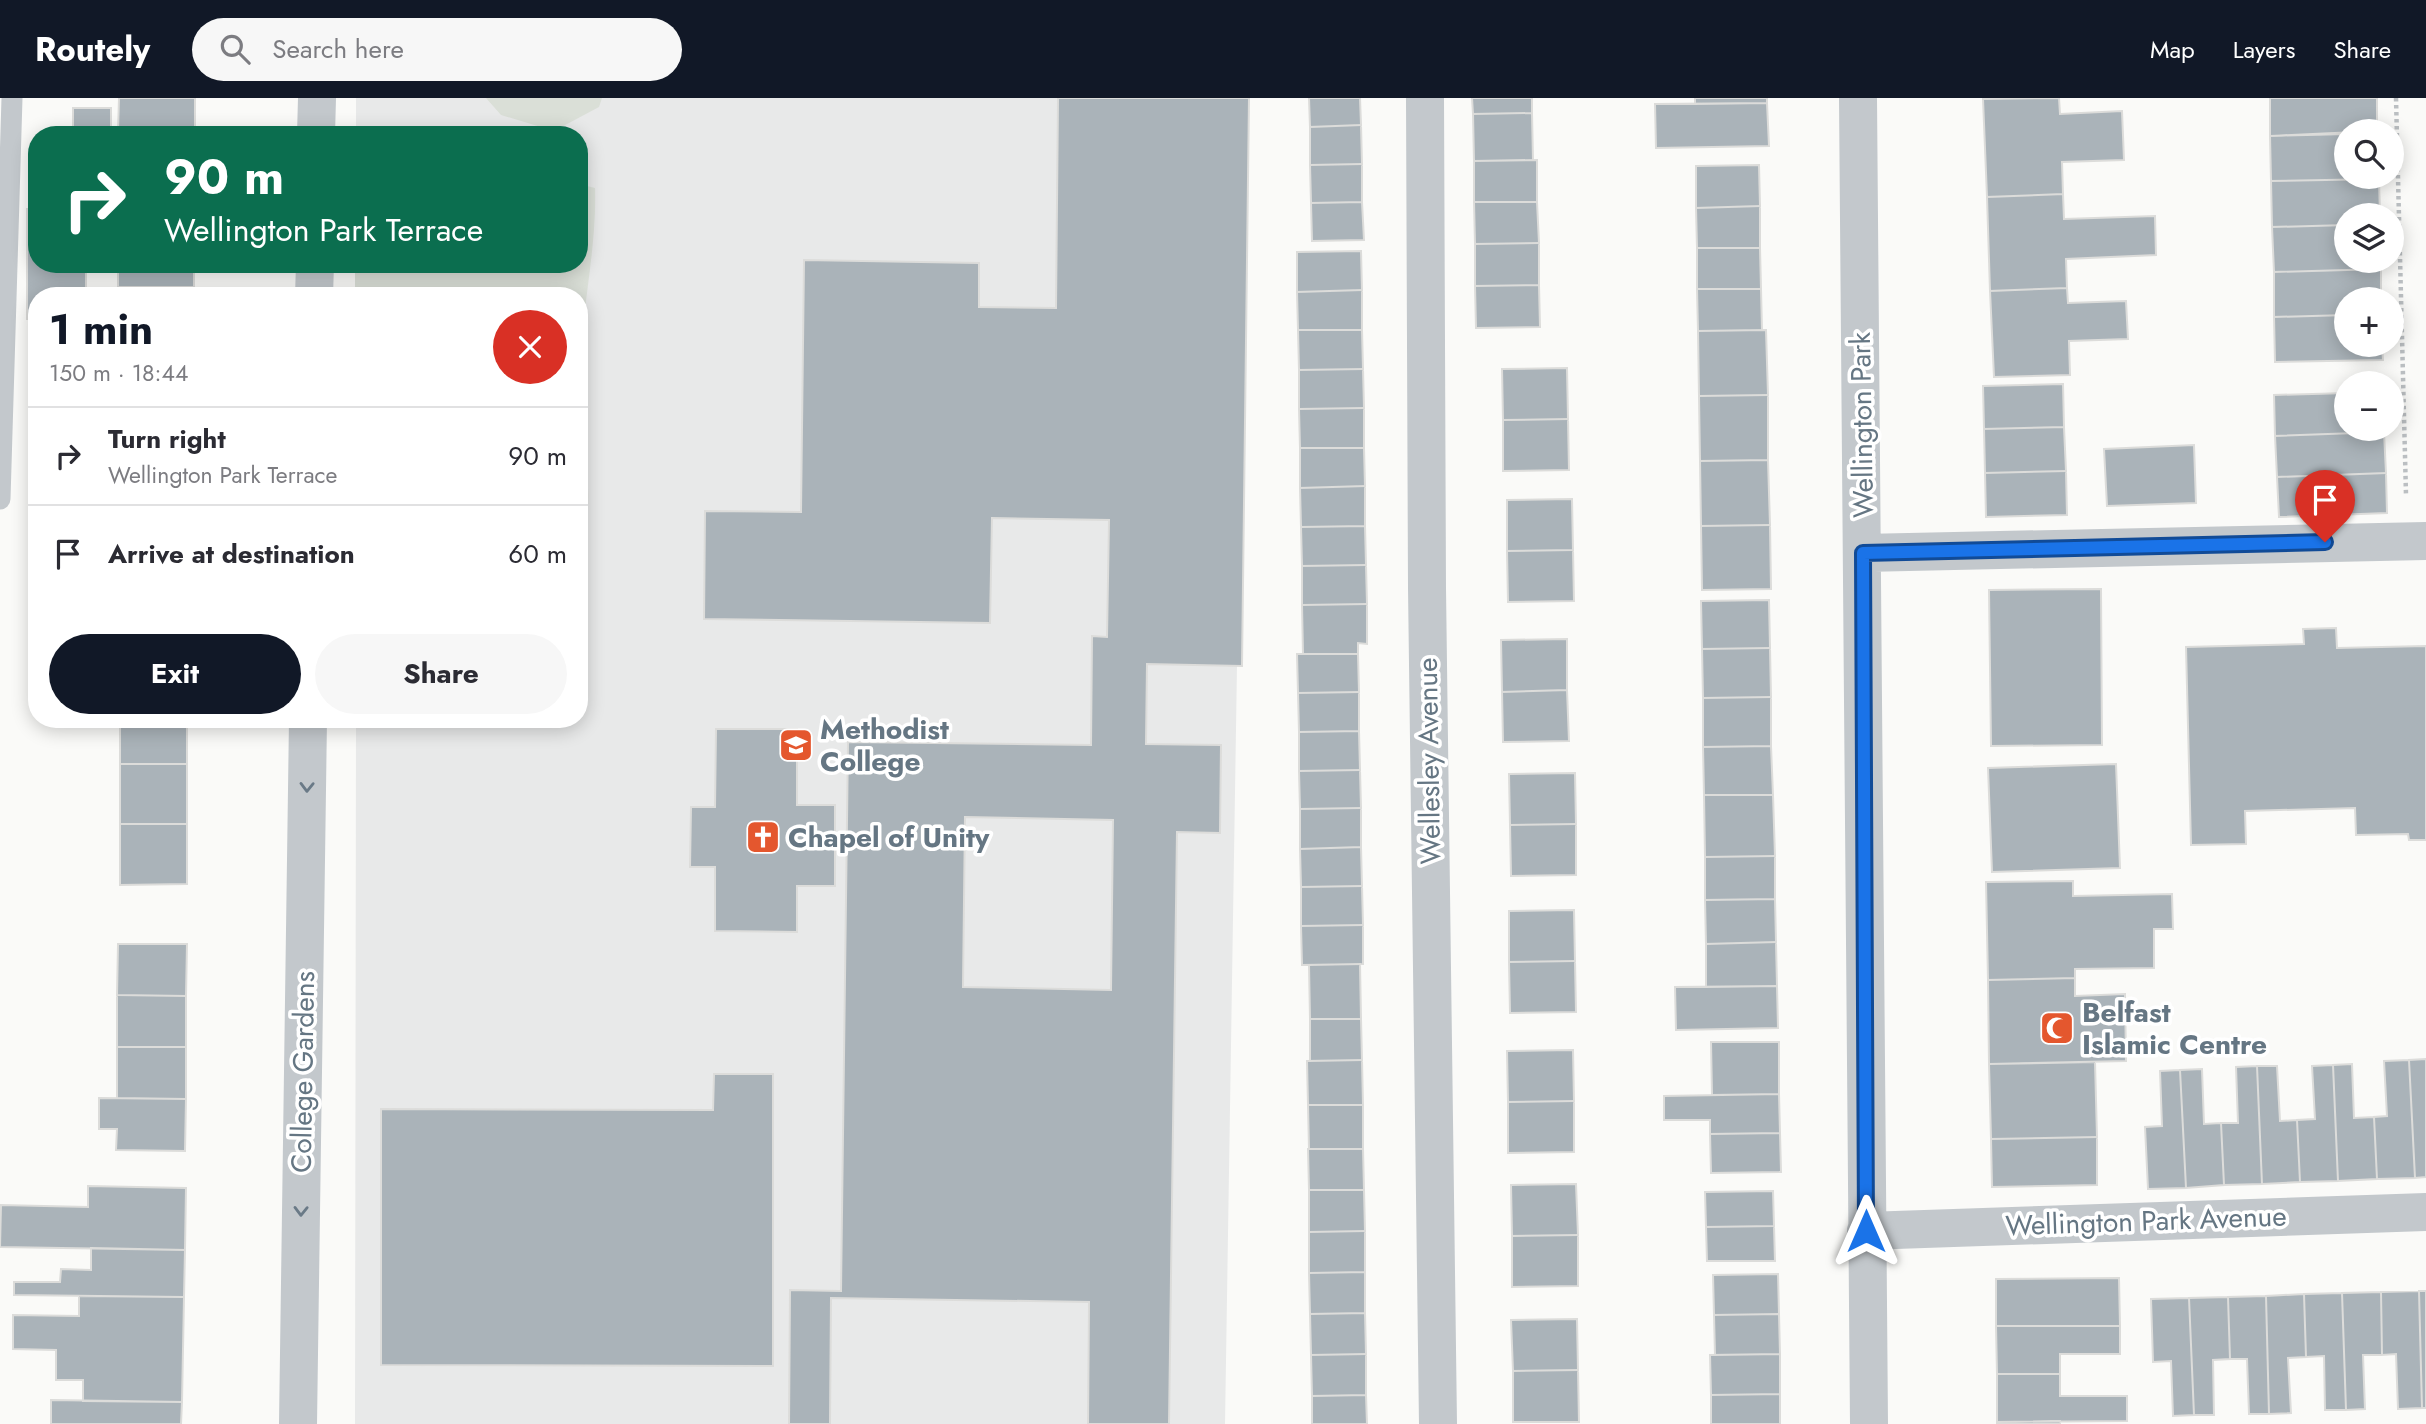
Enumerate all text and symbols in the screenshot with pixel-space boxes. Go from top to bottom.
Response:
search box [192,18,682,81]
text: Routely [35,26,150,73]
icon: search [216,30,254,68]
text: Search here [272,30,404,68]
text: Map [2150,32,2195,67]
text: Layers [2233,32,2295,67]
text: Share [2333,32,2391,67]
map controls [2334,119,2404,441]
button: search [2334,119,2404,189]
text: 90 m [164,142,284,212]
icon: right [49,154,140,245]
button: layers [2334,203,2404,273]
text: Wellington Park Terrace [164,207,483,253]
button: + [2334,287,2404,357]
text: 1 min [49,299,153,360]
button: close [493,310,567,384]
street label: Wellington Park [1840,331,1884,518]
text: 150 m · 18:44 [49,356,188,390]
button: − [2334,371,2404,441]
text: Turn right [108,420,226,458]
icon: right [49,437,87,475]
text: 90 m [508,437,567,475]
text: Wellington Park Terrace [108,458,337,492]
pin [2295,470,2355,542]
icon: arrive [2306,481,2344,519]
icon: arrive [49,535,87,573]
text: Arrive at destination [108,535,355,573]
text: 60 m [508,535,567,573]
button: Exit [49,634,301,714]
button: Share [315,634,567,714]
street label: Wellesley Avenue [1407,657,1451,865]
place label: Methodist College [820,709,949,782]
school or university icon: Methodist College [777,726,815,764]
one-way arrow [299,783,315,793]
place label: Chapel of Unity [788,817,990,858]
church icon: Chapel of Unity [744,818,782,856]
street label: College Gardens [281,971,325,1173]
place label: Belfast Islamic Centre [2082,992,2267,1065]
mosque icon: Belfast Islamic Centre [2038,1009,2076,1047]
position arrow [1829,1194,1903,1268]
street label: Wellington Park Avenue [2005,1196,2287,1246]
one-way arrow [293,1206,309,1217]

